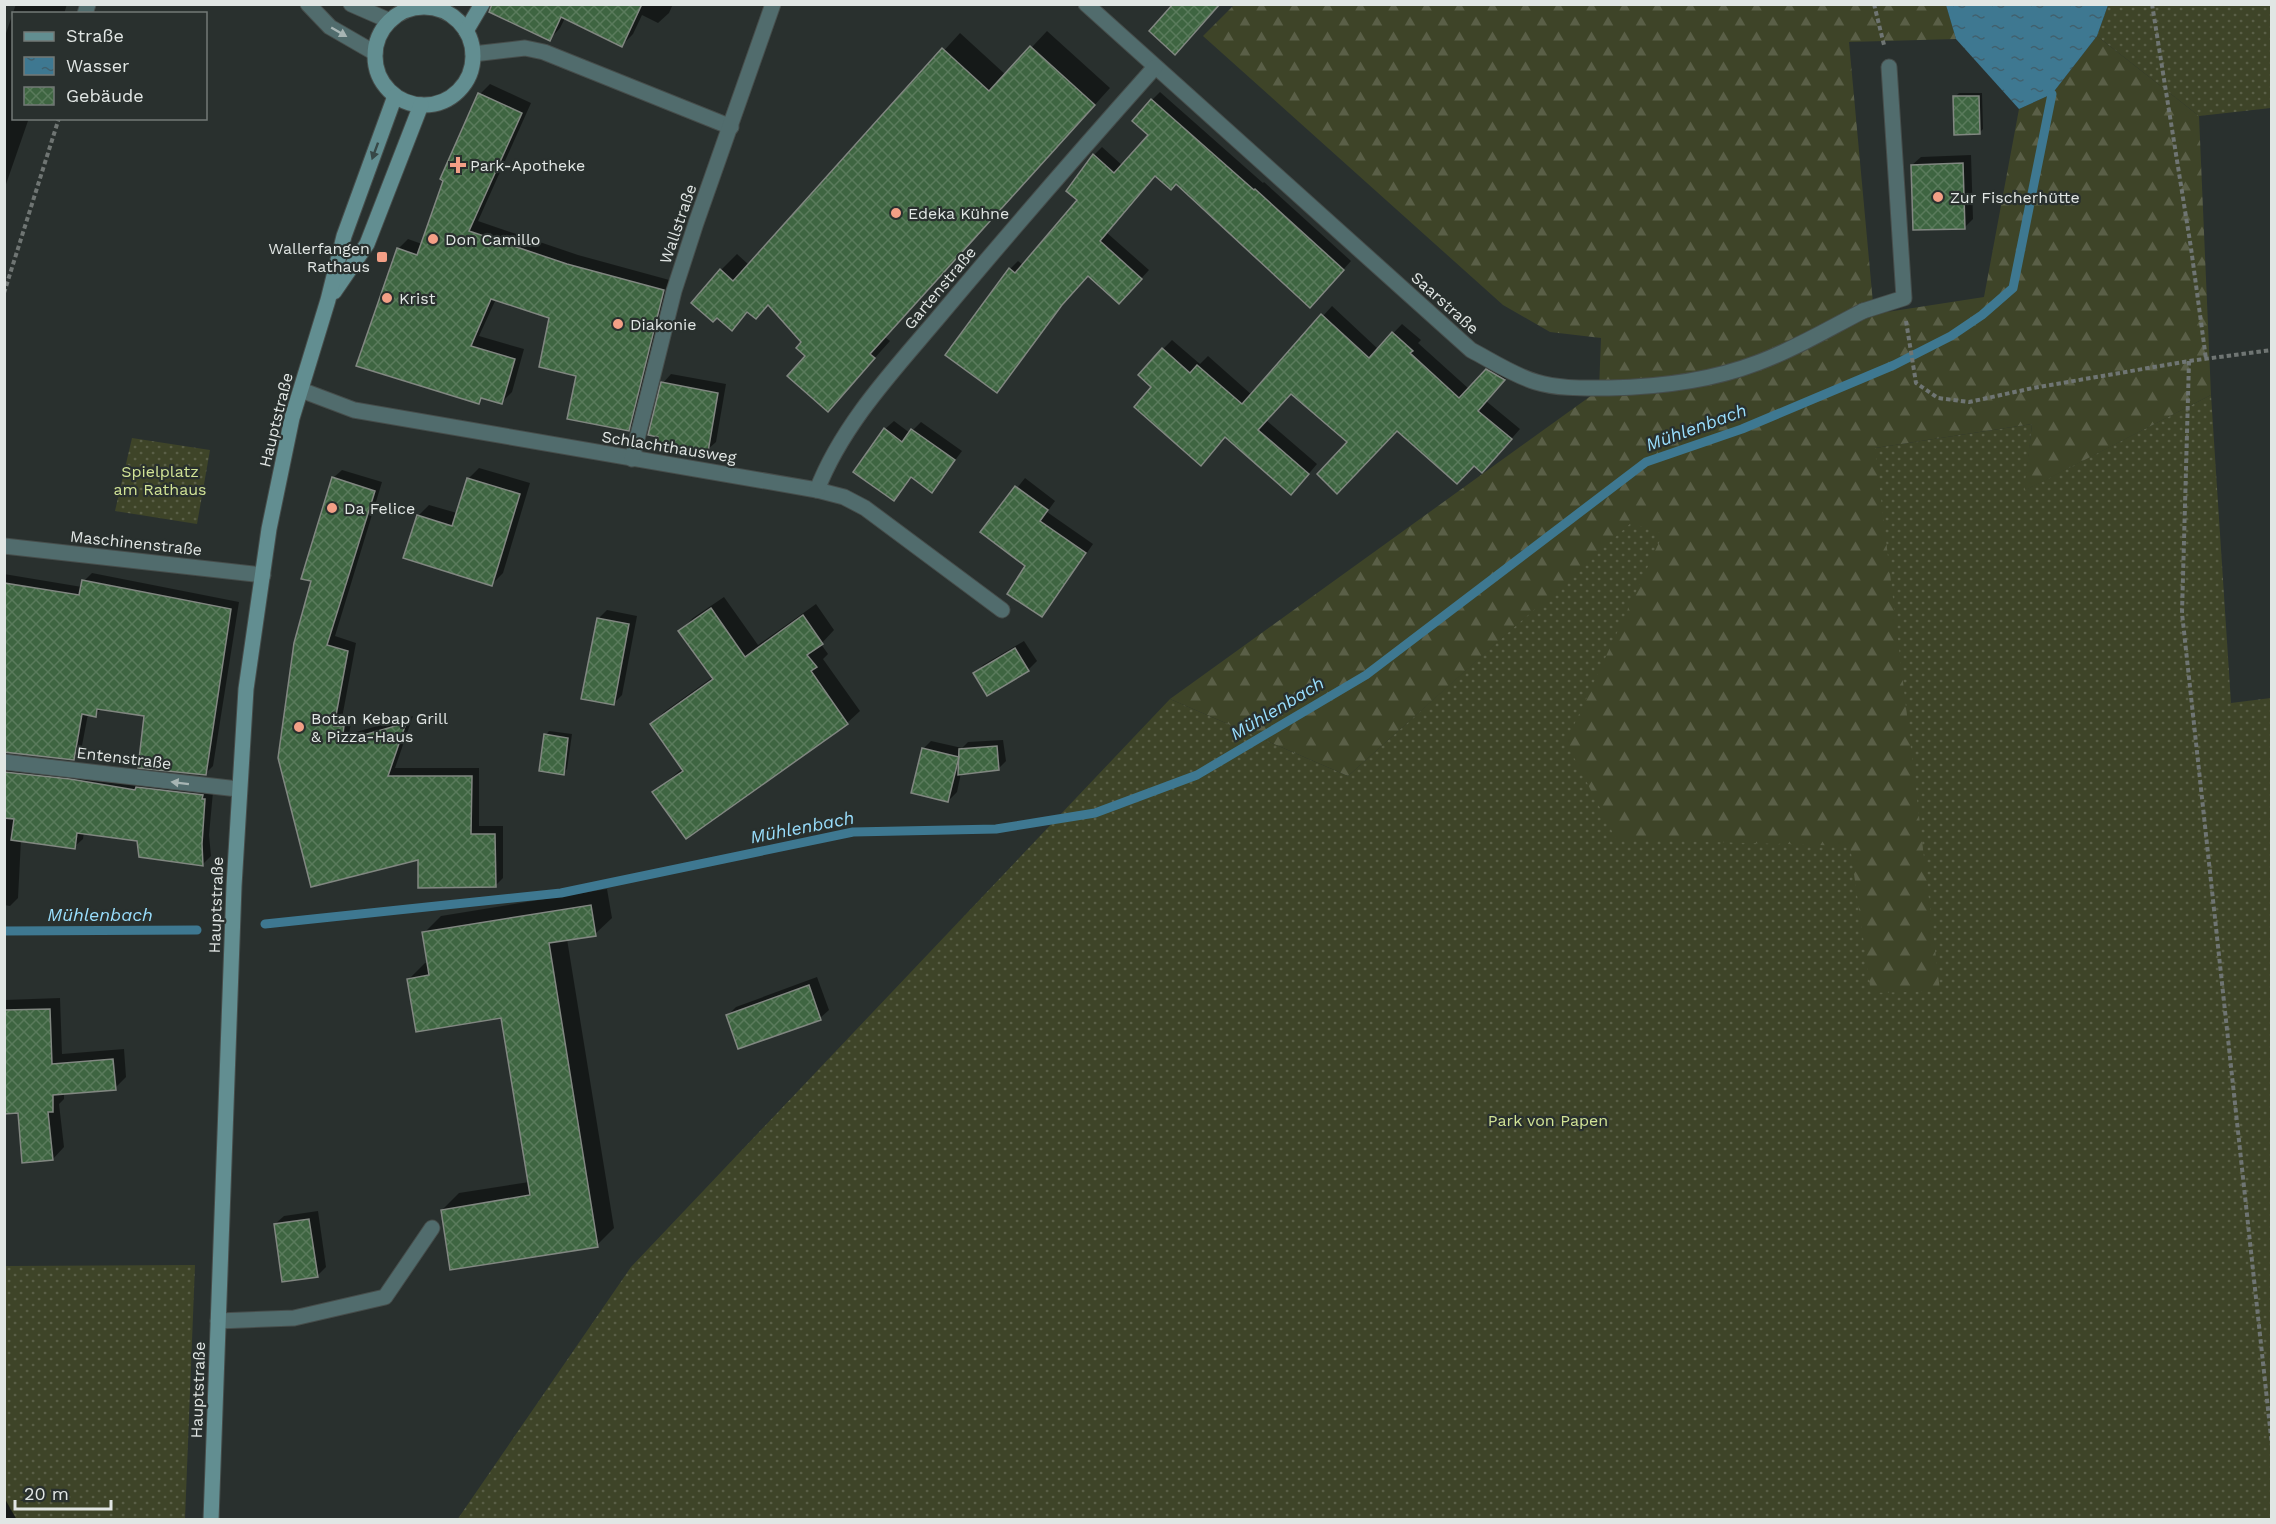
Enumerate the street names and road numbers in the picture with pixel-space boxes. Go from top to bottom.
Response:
street label: Wallstraße [655,182,701,266]
street label: Gartenstraße [900,243,980,333]
street label: Saarstraße [1407,268,1483,338]
street label: Hauptstraße [255,371,297,469]
street label: Schlachthausweg [600,427,738,467]
street label: Maschinenstraße [69,527,203,559]
street label: Entenstraße [75,743,173,773]
street label: Hauptstraße [205,856,227,954]
street label: Hauptstraße [187,1341,209,1439]

